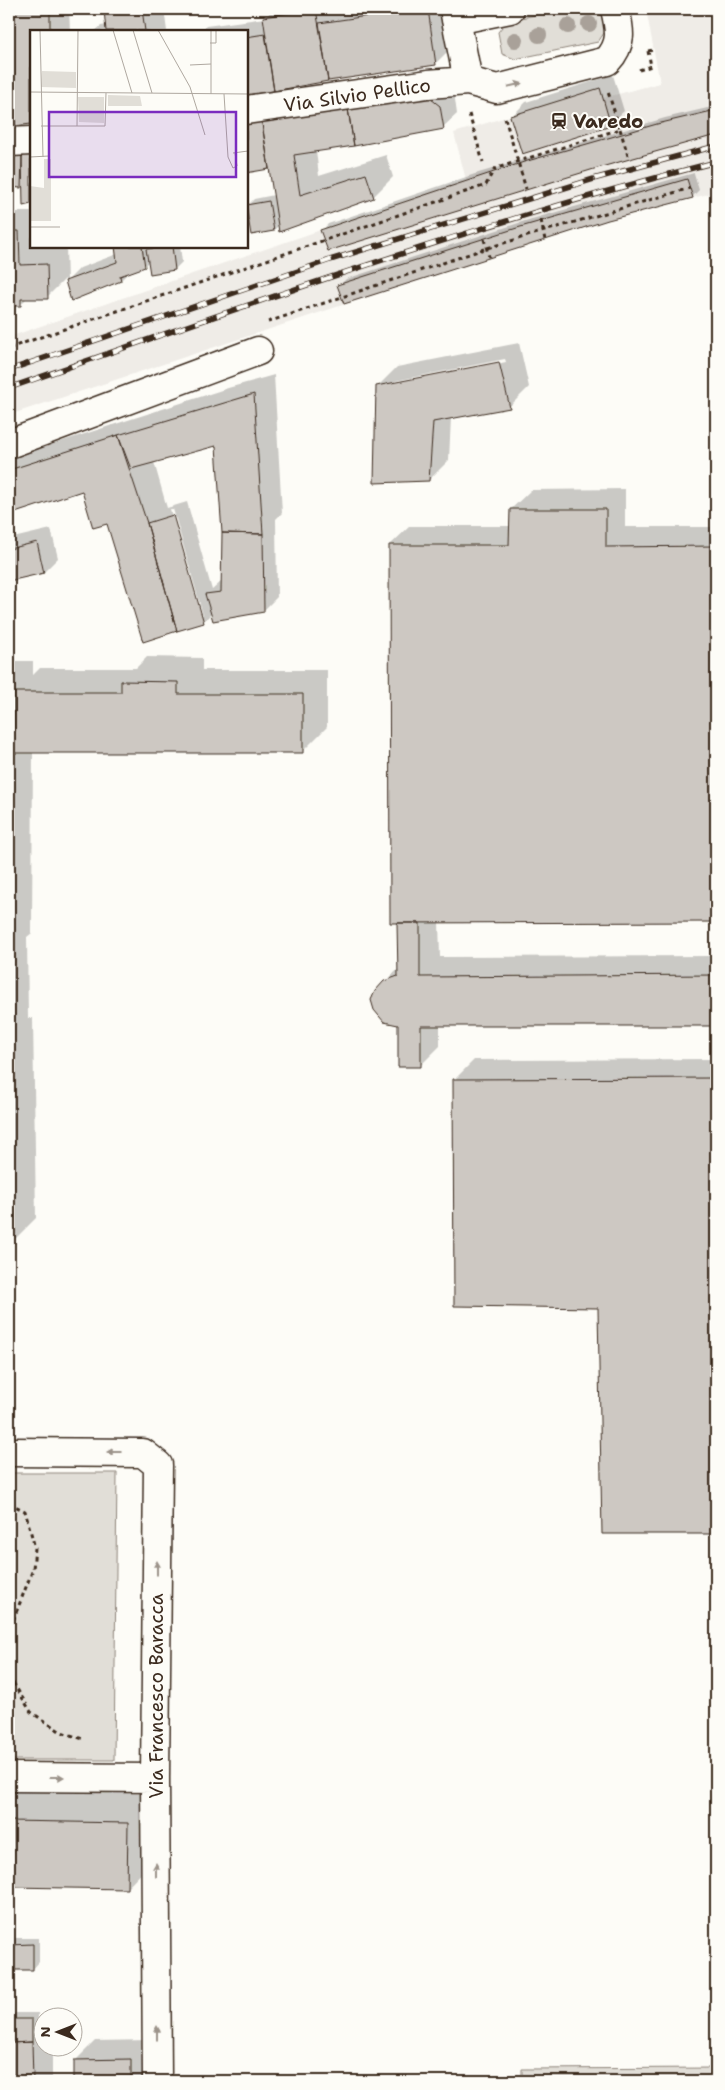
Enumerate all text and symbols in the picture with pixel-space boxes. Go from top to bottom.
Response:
inset map [30,30,248,248]
street label: Via Silvio Pellico [282,72,432,118]
one-way arrow [508,80,523,88]
place label: Varedo [573,109,643,134]
station icon: Varedo [549,111,569,131]
one-way arrow [106,1448,122,1456]
one-way arrow [153,1559,161,1575]
street label: Via Francesco Baracca [144,1593,169,1799]
one-way arrow [50,1773,66,1781]
one-way arrow [152,1862,160,1878]
north arrow [32,2008,82,2058]
one-way arrow [153,2024,161,2040]
text: N [36,2026,54,2038]

